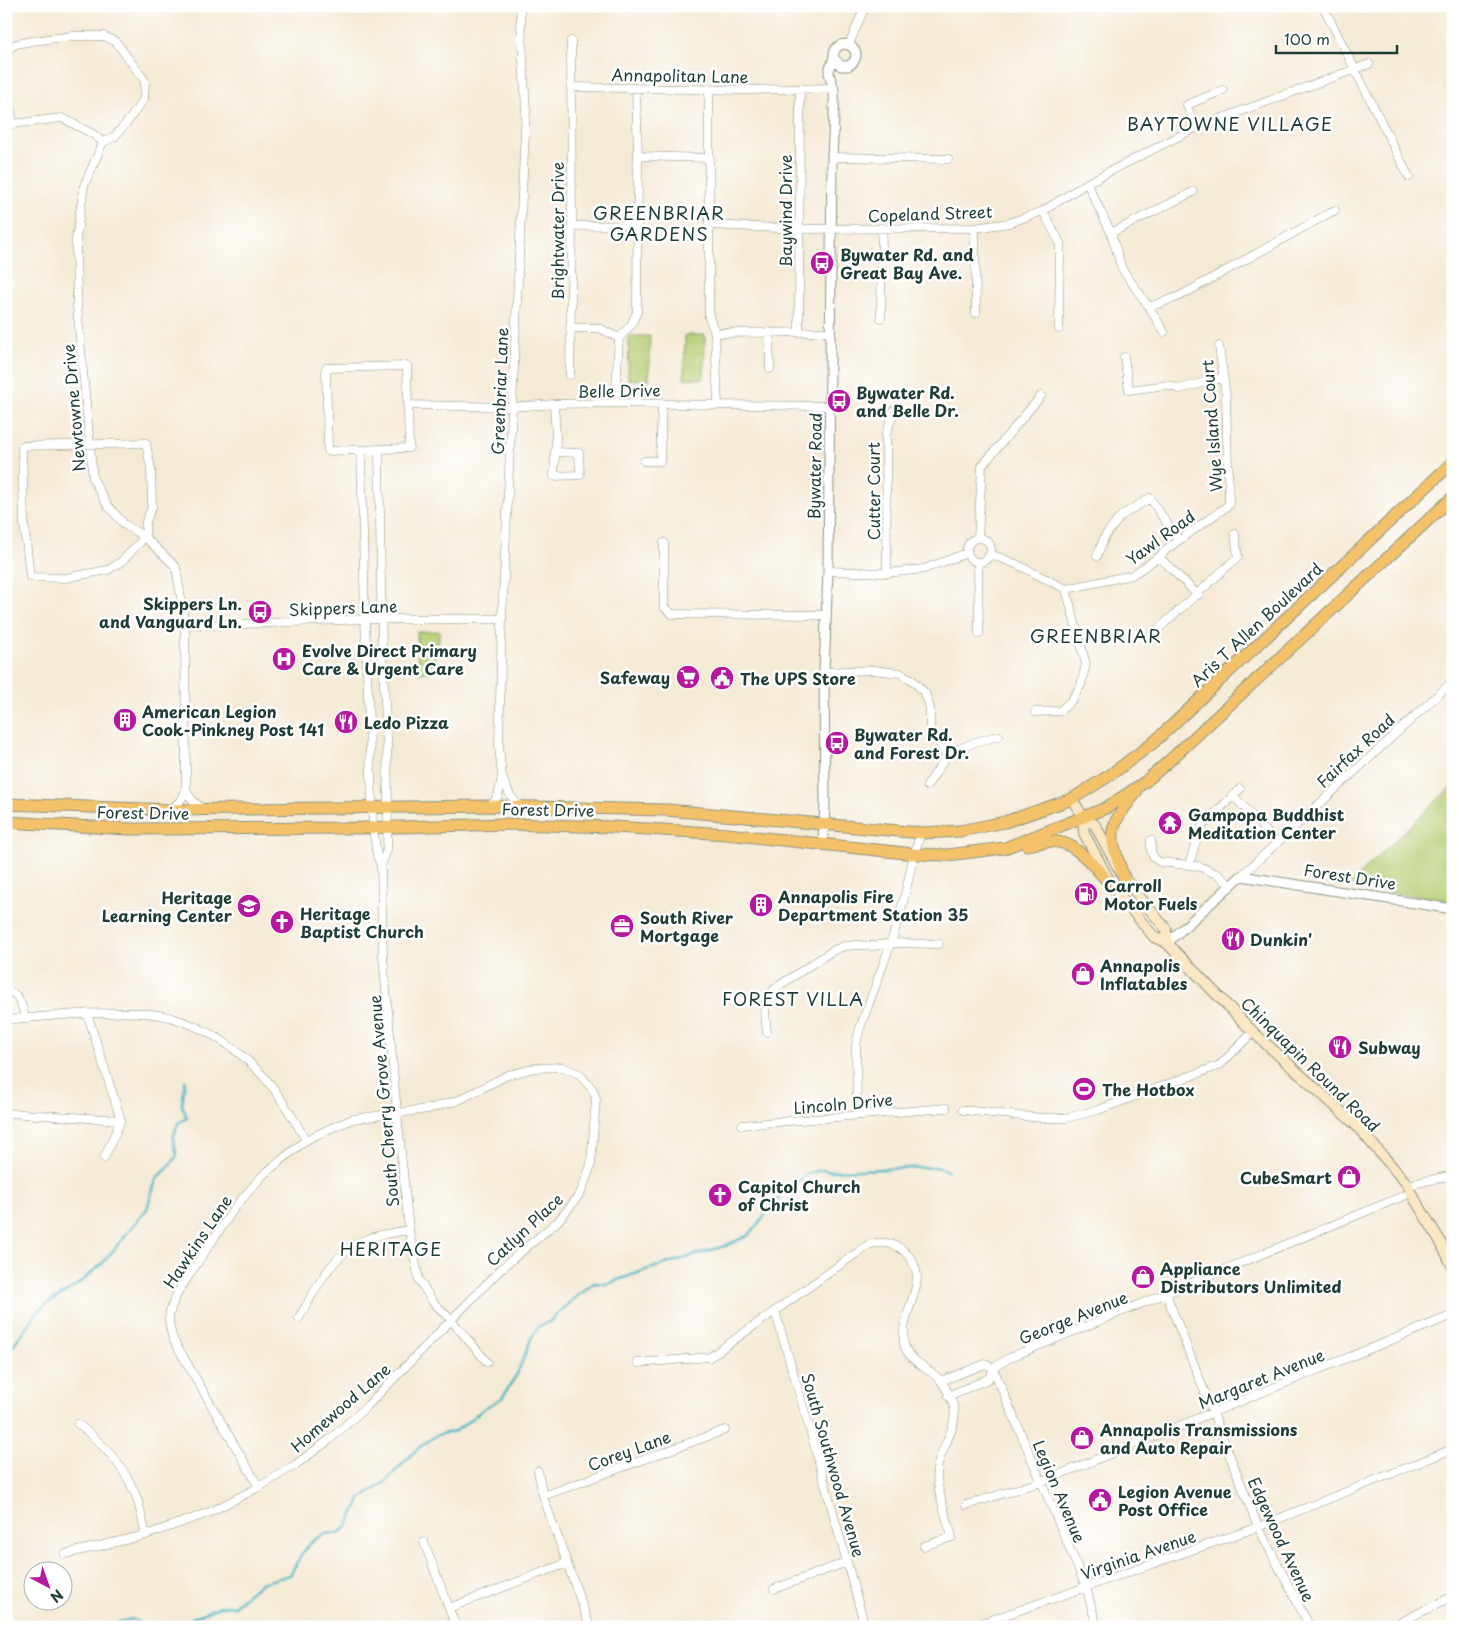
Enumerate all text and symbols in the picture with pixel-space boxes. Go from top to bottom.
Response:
scale bar [1276,22,1398,54]
text: 100 m [1284,27,1330,50]
street label: Annapolitan Lane [611,62,749,88]
district label: BAYTOWNE VILLAGE [1127,110,1333,137]
street label: Baywind Drive [773,155,797,267]
street label: Brightwater Drive [545,162,569,300]
district label: GREENBRIAR GARDENS [593,199,725,247]
street label: Copeland Street [867,199,993,227]
place label: Bywater Rd. and Great Bay Ave. [840,242,974,284]
bus stop icon: Bywater Rd. and Great Bay Ave. [809,250,835,276]
street label: Greenbriar Lane [485,327,513,455]
street label: Newtowne Drive [55,343,91,473]
street label: Wye Island Court [1194,359,1228,493]
street label: Belle Drive [577,377,661,403]
place label: Bywater Rd. and Belle Dr. [856,380,959,422]
bus stop icon: Bywater Rd. and Belle Dr. [826,388,852,414]
street label: Bywater Road [801,412,827,520]
street label: Cutter Court [861,441,885,540]
street label: Yawl Road [1121,504,1199,570]
street label: Aris T Allen Boulevard [1185,556,1327,692]
place label: Skippers Ln. and Vanguard Ln. [99,591,242,633]
street label: Skippers Lane [288,593,398,621]
bus stop icon: Skippers Ln. and Vanguard Ln. [247,599,273,625]
district label: GREENBRIAR [1030,622,1162,649]
place label: Evolve Direct Primary Care & Urgent Care [302,638,477,680]
hospital icon: Evolve Direct Primary Care & Urgent Care [271,646,297,672]
supermarket icon: Safeway [675,664,701,690]
place label: Safeway [600,665,670,689]
public building icon: The UPS Store [709,665,735,691]
place label: The UPS Store [740,666,856,690]
place label: American Legion Cook-Pinkney Post 141 [141,699,324,741]
building icon: American Legion Cook-Pinkney Post 141 [112,707,138,733]
street label: Fairfax Road [1311,707,1399,793]
restaurant icon: Ledo Pizza [333,709,359,735]
place label: Ledo Pizza [364,710,449,734]
place label: Bywater Rd. and Forest Dr. [854,722,969,764]
bus stop icon: Bywater Rd. and Forest Dr. [824,730,850,756]
street label: Forest Drive [501,796,595,822]
street label: Forest Drive [96,799,190,825]
place label: Gampopa Buddhist Meditation Center [1188,802,1345,844]
temple icon: Gampopa Buddhist Meditation Center [1157,810,1183,836]
street label: Forest Drive [1302,857,1398,895]
place label: Carroll Motor Fuels [1104,873,1198,915]
fuel station icon: Carroll Motor Fuels [1073,881,1099,907]
place label: Annapolis Fire Department Station 35 [777,884,969,926]
place label: Heritage Learning Center [102,885,233,927]
building icon: Annapolis Fire Department Station 35 [748,892,774,918]
school or university icon: Heritage Learning Center [236,893,262,919]
place label: Heritage Baptist Church [300,901,424,943]
place label: South River Mortgage [640,905,734,947]
church icon: Heritage Baptist Church [269,909,295,935]
office icon: South River Mortgage [609,913,635,939]
restaurant icon: Dunkin' [1220,926,1246,952]
place label: Dunkin' [1250,927,1312,951]
place label: Annapolis Inflatables [1099,953,1188,995]
shop icon: Annapolis Inflatables [1070,961,1096,987]
district label: FOREST VILLA [722,985,864,1012]
street label: Chinquapin Round Road [1236,991,1386,1137]
street label: South Cherry Grove Avenue [362,994,404,1208]
restaurant icon: Subway [1327,1034,1353,1060]
place label: Subway [1358,1035,1421,1059]
sports icon: The Hotbox [1071,1076,1097,1102]
place label: The Hotbox [1102,1077,1194,1101]
street label: Lincoln Drive [792,1087,894,1119]
shop icon: CubeSmart [1336,1164,1362,1190]
place label: CubeSmart [1240,1165,1332,1189]
place label: Capitol Church of Christ [738,1174,860,1216]
church icon: Capitol Church of Christ [707,1182,733,1208]
street label: Catlyn Place [480,1187,568,1271]
street label: Hawkins Lane [157,1189,237,1293]
district label: HERITAGE [340,1235,442,1262]
place label: Appliance Distributors Unlimited [1160,1256,1342,1298]
shop icon: Appliance Distributors Unlimited [1130,1264,1156,1290]
street label: George Avenue [1015,1284,1131,1350]
street label: Margaret Avenue [1194,1342,1328,1414]
street label: Homewood Lane [285,1357,395,1457]
street label: South Southwood Avenue [796,1370,872,1560]
place label: Annapolis Transmissions and Auto Repair [1099,1417,1298,1459]
street label: Corey Lane [584,1424,674,1476]
shop icon: Annapolis Transmissions and Auto Repair [1069,1425,1095,1451]
street label: Legion Avenue [1028,1436,1093,1546]
street label: Edgewood Avenue [1243,1473,1321,1605]
place label: Legion Avenue Post Office [1118,1479,1232,1521]
public building icon: Legion Avenue Post Office [1087,1487,1113,1513]
street label: Virginia Avenue [1077,1523,1199,1585]
north arrow [22,1560,72,1610]
text: N [46,1585,68,1608]

